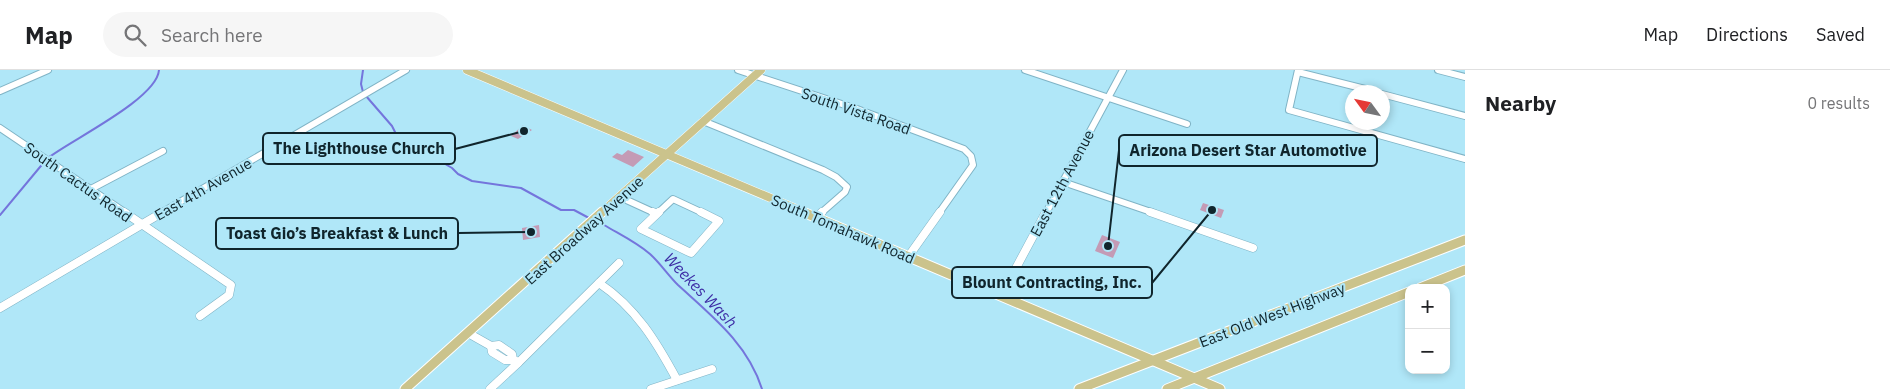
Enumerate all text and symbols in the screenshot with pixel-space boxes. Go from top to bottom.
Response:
search box [103,12,453,57]
text: Map [25,19,73,51]
icon: search [121,21,149,49]
text: Search here [161,23,263,47]
text: Map [1643,23,1678,46]
text: Directions [1706,23,1788,46]
text: Saved [1816,23,1865,46]
street label: South Vista Road [799,83,913,139]
north arrow [1345,85,1390,130]
text: Nearby [1485,89,1556,117]
text: 0 results [1807,93,1870,113]
street label: East 12th Avenue [1026,126,1098,240]
callout: The Lighthouse Church [263,133,455,164]
callout: Arizona Desert Star Automotive [1119,135,1377,166]
street label: South Cactus Road [21,138,135,226]
text: The Lighthouse Church [273,138,445,158]
text: Arizona Desert Star Automotive [1129,140,1367,160]
street label: East 4th Avenue [151,153,255,225]
street label: East Broadway Avenue [521,172,647,288]
street label: South Tomahawk Road [768,190,918,268]
callout: Toast Gio’s Breakfast & Lunch [216,218,458,249]
text: Toast Gio’s Breakfast & Lunch [226,223,448,243]
water label: Weekes Wash [660,248,742,332]
callout: Blount Contracting, Inc. [952,267,1152,298]
text: Blount Contracting, Inc. [962,272,1142,292]
street label: East Old West Highway [1196,278,1348,352]
map controls [1405,284,1450,374]
button: + [1405,284,1450,329]
button: − [1405,329,1450,374]

